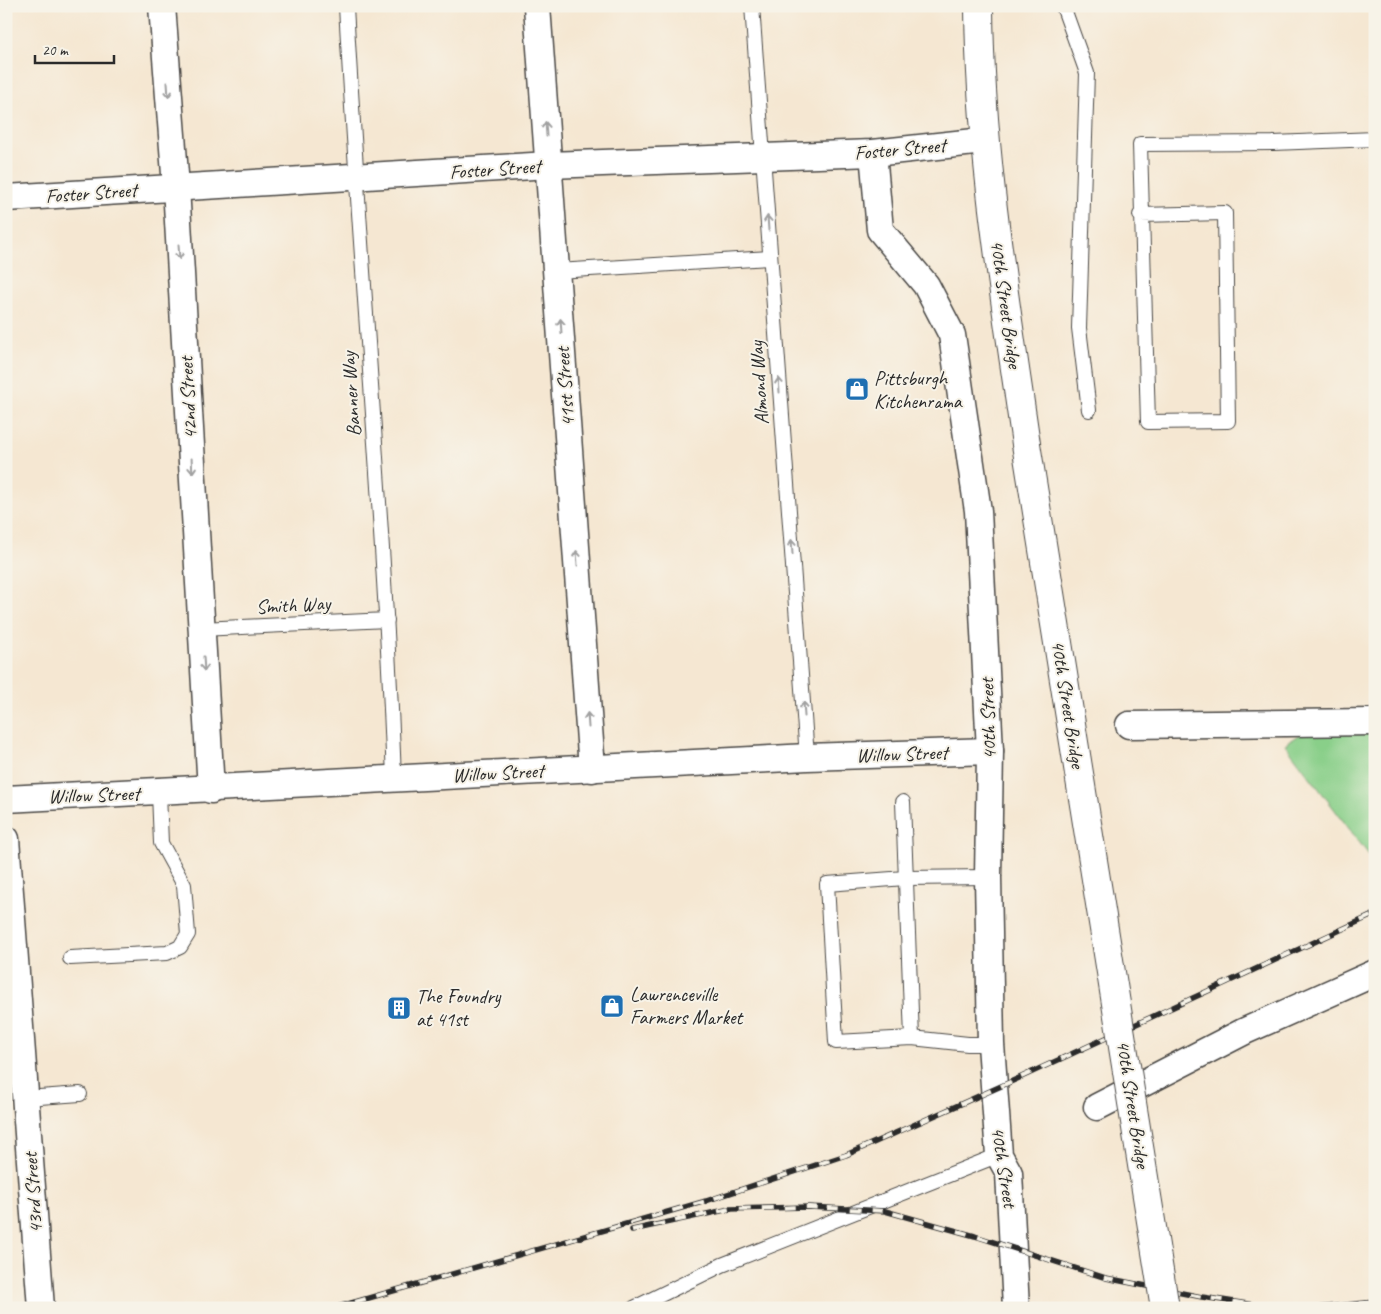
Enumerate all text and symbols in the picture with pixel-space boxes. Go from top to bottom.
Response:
scale bar [35,32,114,64]
text: 20 m [42,41,69,60]
one-way arrow [163,81,173,97]
one-way arrow [541,121,551,137]
street label: Foster Street [853,132,950,165]
street label: Foster Street [449,153,545,185]
street label: Foster Street [45,177,141,209]
one-way arrow [763,215,772,231]
street label: 40th Street Bridge [985,238,1028,371]
one-way arrow [175,244,184,260]
one-way arrow [556,318,566,334]
street label: Almond Way [744,339,774,426]
street label: 41st Street [550,344,580,428]
street label: Banner Way [335,349,366,437]
street label: 42nd Street [173,354,203,440]
place label: Pittsburgh Kitchenrama [874,366,963,414]
shop icon: Pittsburgh Kitchenrama [844,376,870,402]
one-way arrow [775,377,784,393]
one-way arrow [188,458,197,474]
one-way arrow [787,539,796,555]
one-way arrow [573,550,582,566]
street label: Smith Way [255,590,333,619]
street label: 40th Street Bridge [1046,638,1091,771]
one-way arrow [199,655,208,671]
street label: 40th Street [974,675,1002,760]
one-way arrow [799,701,808,717]
one-way arrow [584,712,593,728]
street label: Willow Street [856,740,951,768]
street label: Willow Street [452,758,548,788]
street label: Willow Street [48,781,143,809]
place label: Lawrenceville Farmers Market [630,982,745,1030]
place label: The Foundry at 41st [416,984,502,1032]
shop icon: Lawrenceville Farmers Market [599,993,625,1019]
building icon: The Foundry at 41st [386,995,412,1021]
street label: 40th Street Bridge [1111,1038,1156,1171]
street label: 40th Street [985,1125,1023,1212]
street label: 43rd Street [18,1149,48,1234]

